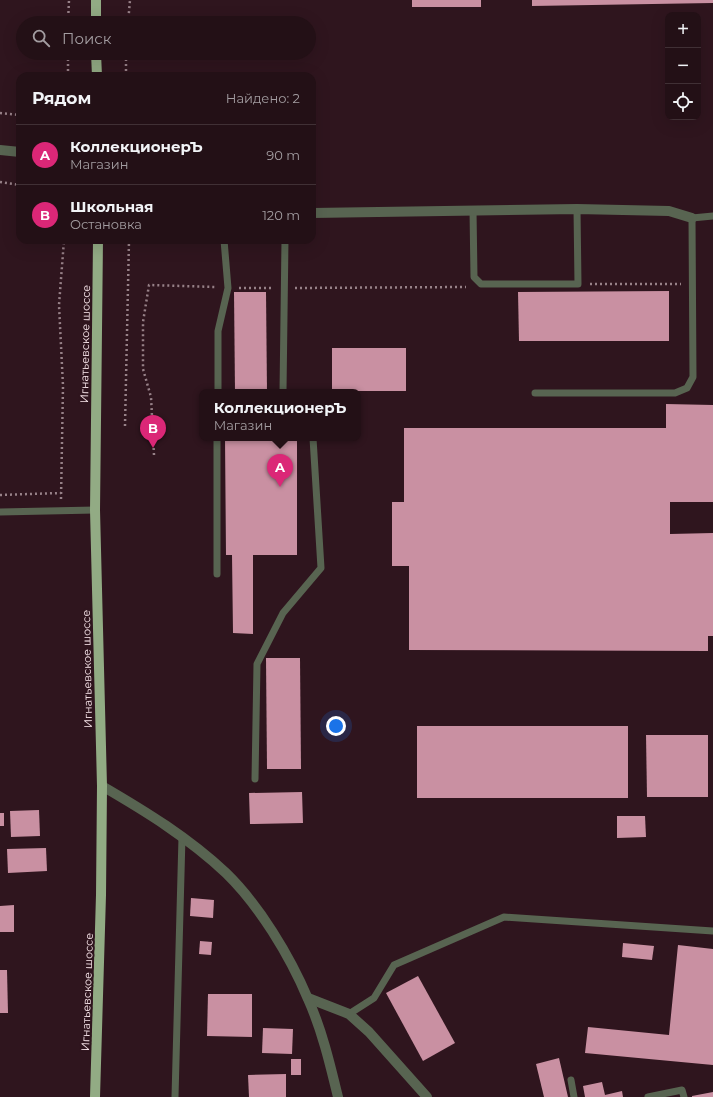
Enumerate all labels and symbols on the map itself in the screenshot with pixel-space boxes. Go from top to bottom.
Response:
street label: Игнатьевское шоссе [77,285,93,403]
pin: B [140,415,166,448]
pin: A [267,454,293,487]
street label: Игнатьевское шоссе [79,610,95,728]
your location [326,716,346,736]
street label: Игнатьевское шоссе [78,932,96,1051]

